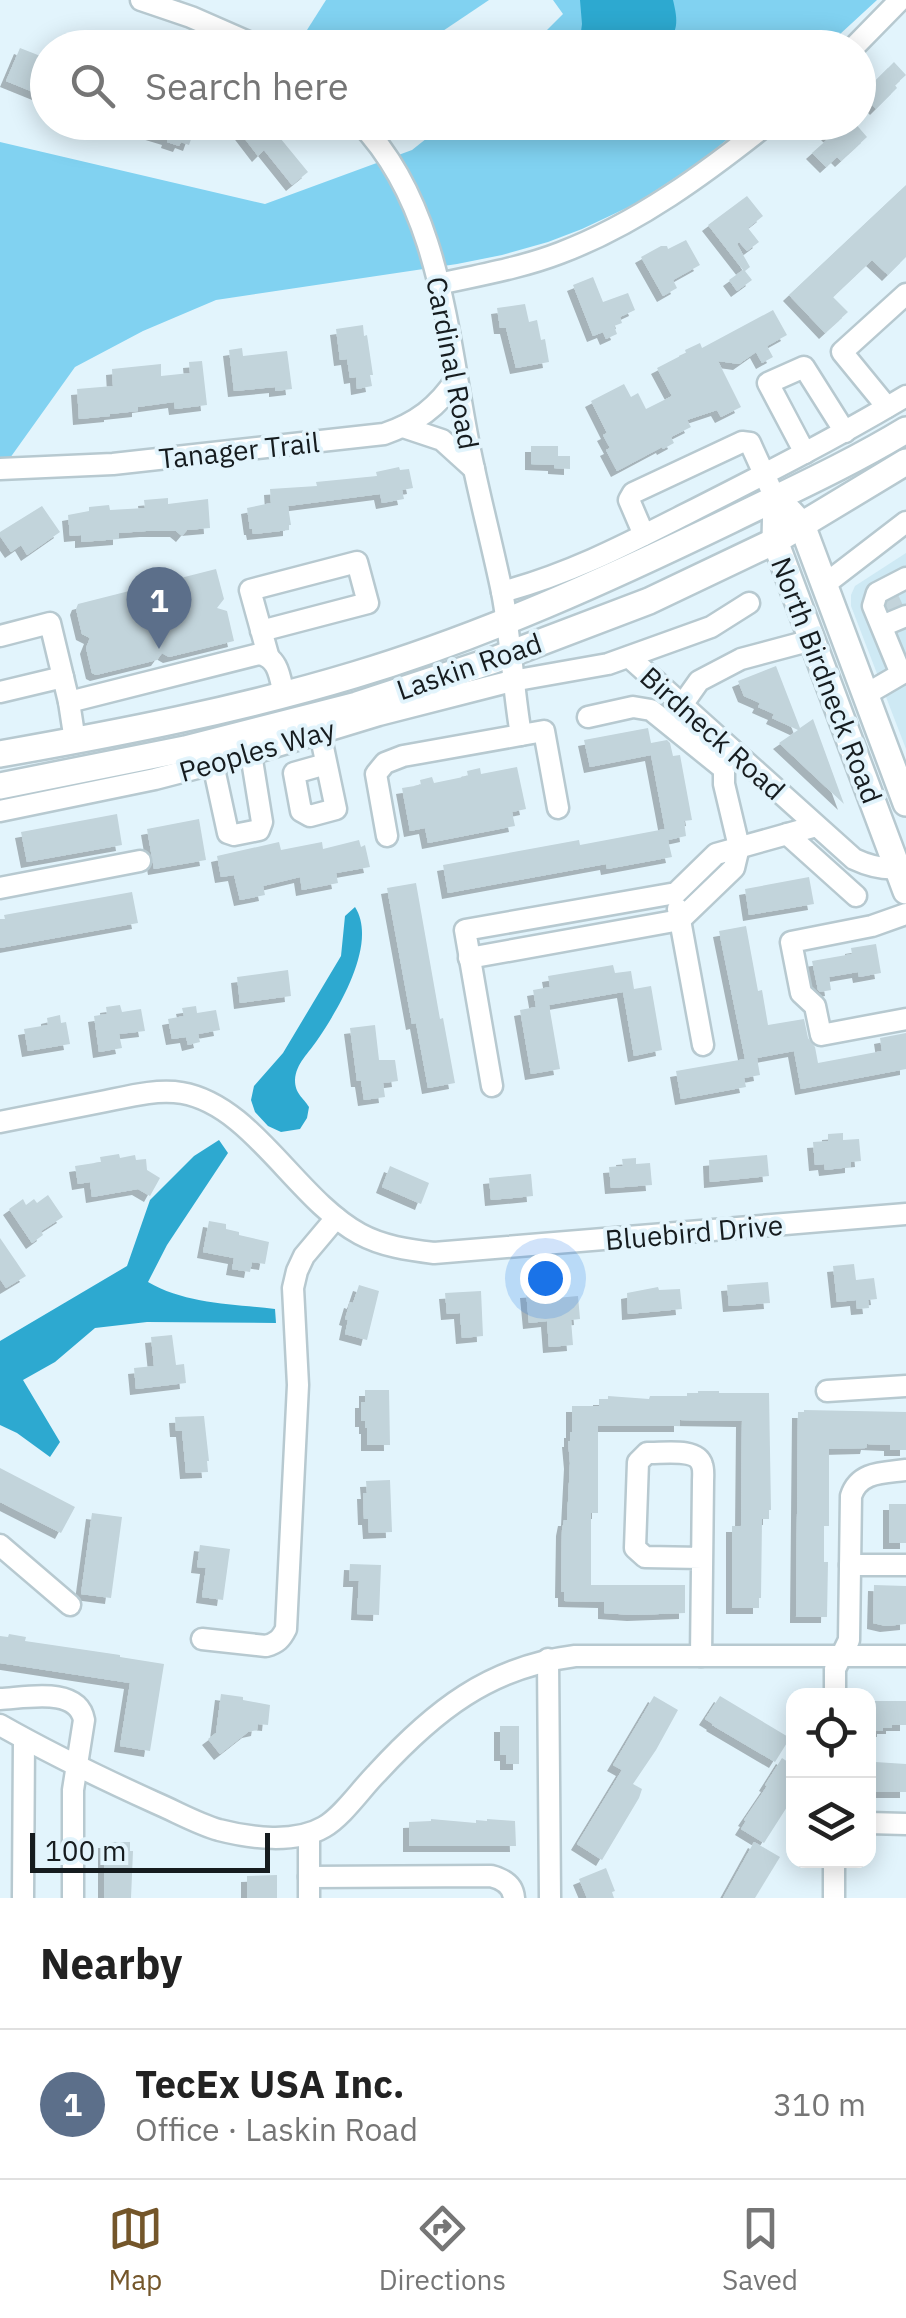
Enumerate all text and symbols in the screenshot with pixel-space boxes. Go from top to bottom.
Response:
search box [30,30,876,140]
icon: search [65,58,120,113]
text: Search here [145,61,349,110]
street label: Cardinal Road [418,274,488,452]
street label: Tanager Trail [157,423,321,477]
street label: North Birdneck Road [763,552,891,808]
pin: 1 [126,566,192,649]
street label: Laskin Road [391,624,547,708]
street label: Birdneck Road [633,658,793,808]
street label: Peoples Way [175,710,339,790]
street label: Bluebird Drive [604,1206,784,1258]
your location [520,1253,571,1304]
map controls [786,1688,876,1868]
button: locate [786,1688,876,1778]
button: layers [786,1778,876,1868]
scale bar [30,1828,270,1872]
text: 100 m [45,1832,126,1869]
text: Nearby [40,1936,182,1991]
text: TecEx USA Inc. [135,2059,405,2108]
text: 1 [63,2083,82,2125]
text: 310 m [773,2083,866,2125]
text: Office · Laskin Road [135,2108,418,2150]
tab: Map [108,2201,163,2298]
tab: Directions [379,2201,506,2298]
tab: Saved [722,2201,798,2298]

